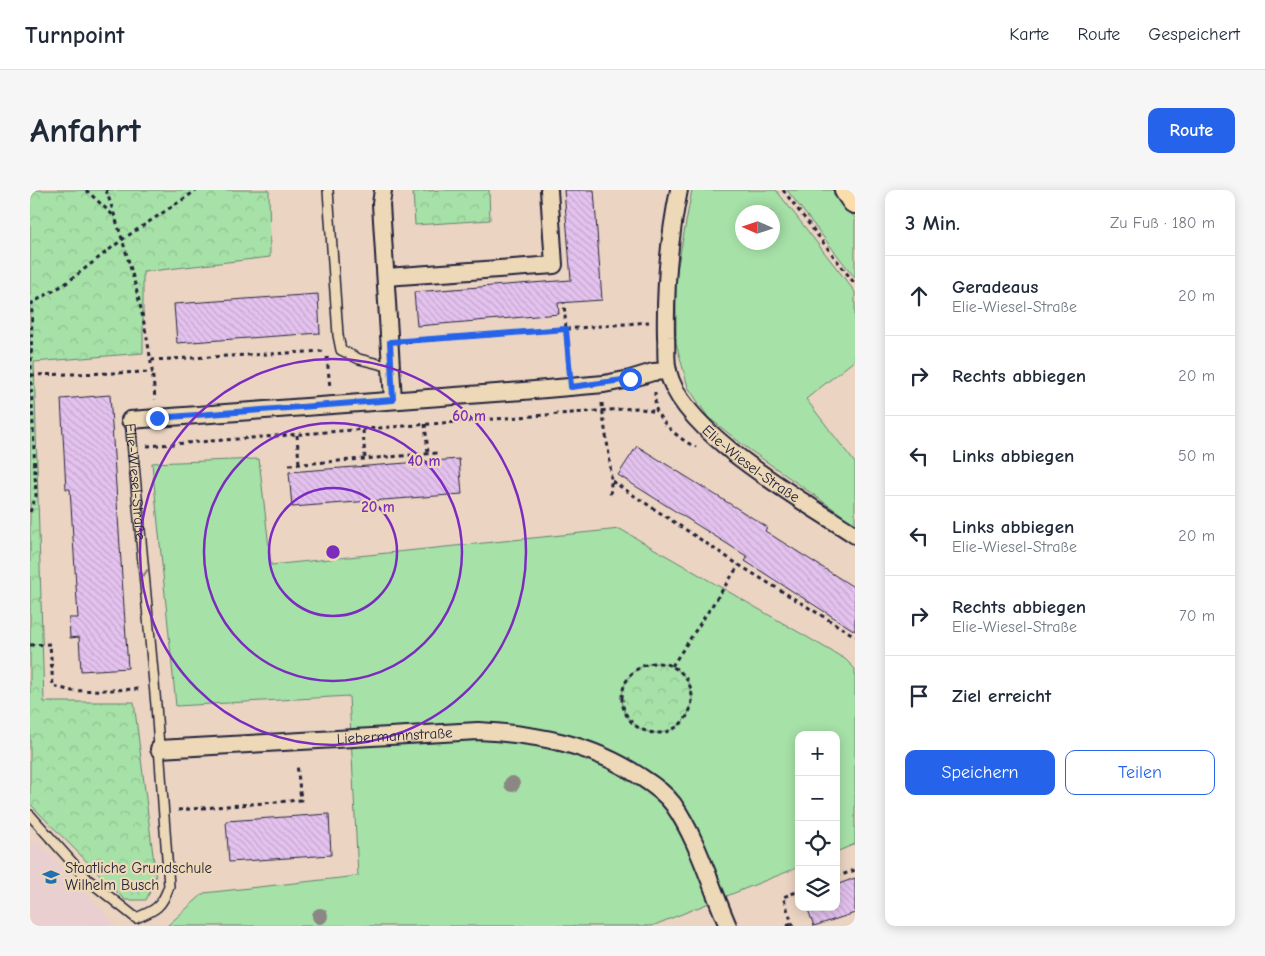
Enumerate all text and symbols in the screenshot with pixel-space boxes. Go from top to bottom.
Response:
text: Turnpoint [25,21,124,49]
text: Karte [1009,24,1049,45]
text: Route [1077,24,1120,45]
text: Gespeichert [1148,24,1240,45]
button: Route [1148,108,1235,153]
text: Anfahrt [30,110,141,151]
north arrow [735,205,780,250]
text: 3 Min. [905,211,960,235]
text: Zu Fuß · 180 m [1110,214,1215,232]
text: Geradeaus [952,276,1038,298]
icon: ahead [905,282,933,310]
text: 20 m [1178,287,1215,305]
text: Elie-Wiesel-Straße [952,298,1077,316]
icon: right [905,362,933,390]
text: Rechts abbiegen [952,365,1086,387]
text: 20 m [1178,367,1215,385]
route start [619,368,642,391]
route end [146,407,169,430]
text: 60 m [452,407,486,425]
street label: Elie-Wiesel-Straße [698,421,803,506]
street label: Elie-Wiesel-Straße [121,423,150,541]
icon: left [905,442,933,470]
text: Links abbiegen [952,445,1074,467]
text: 50 m [1178,447,1215,465]
text: 40 m [408,452,441,470]
text: 20 m [361,498,395,516]
text: Links abbiegen [952,516,1074,538]
icon: left [905,522,933,550]
text: 20 m [1178,527,1215,545]
text: Elie-Wiesel-Straße [952,538,1077,556]
centre of rings [324,543,342,561]
one-way arrow [137,569,148,577]
text: Rechts abbiegen [952,596,1086,618]
icon: right [905,602,933,630]
text: 70 m [1179,607,1215,625]
text: Elie-Wiesel-Straße [952,618,1077,636]
icon: arrive [905,682,933,710]
text: Ziel erreicht [952,685,1051,707]
street label: Liebermannstraße [336,723,454,748]
map controls [795,731,840,911]
button: + [795,731,840,776]
button: Speichern [905,750,1055,795]
button: Teilen [1065,750,1215,795]
button: − [795,776,840,821]
button: locate [795,821,840,866]
place label: Staatliche Grundschule Wilhelm Busch [65,859,212,894]
button: layers [795,866,840,911]
school or university icon: Staatliche Grundschule Wilhelm Busch [41,867,61,887]

